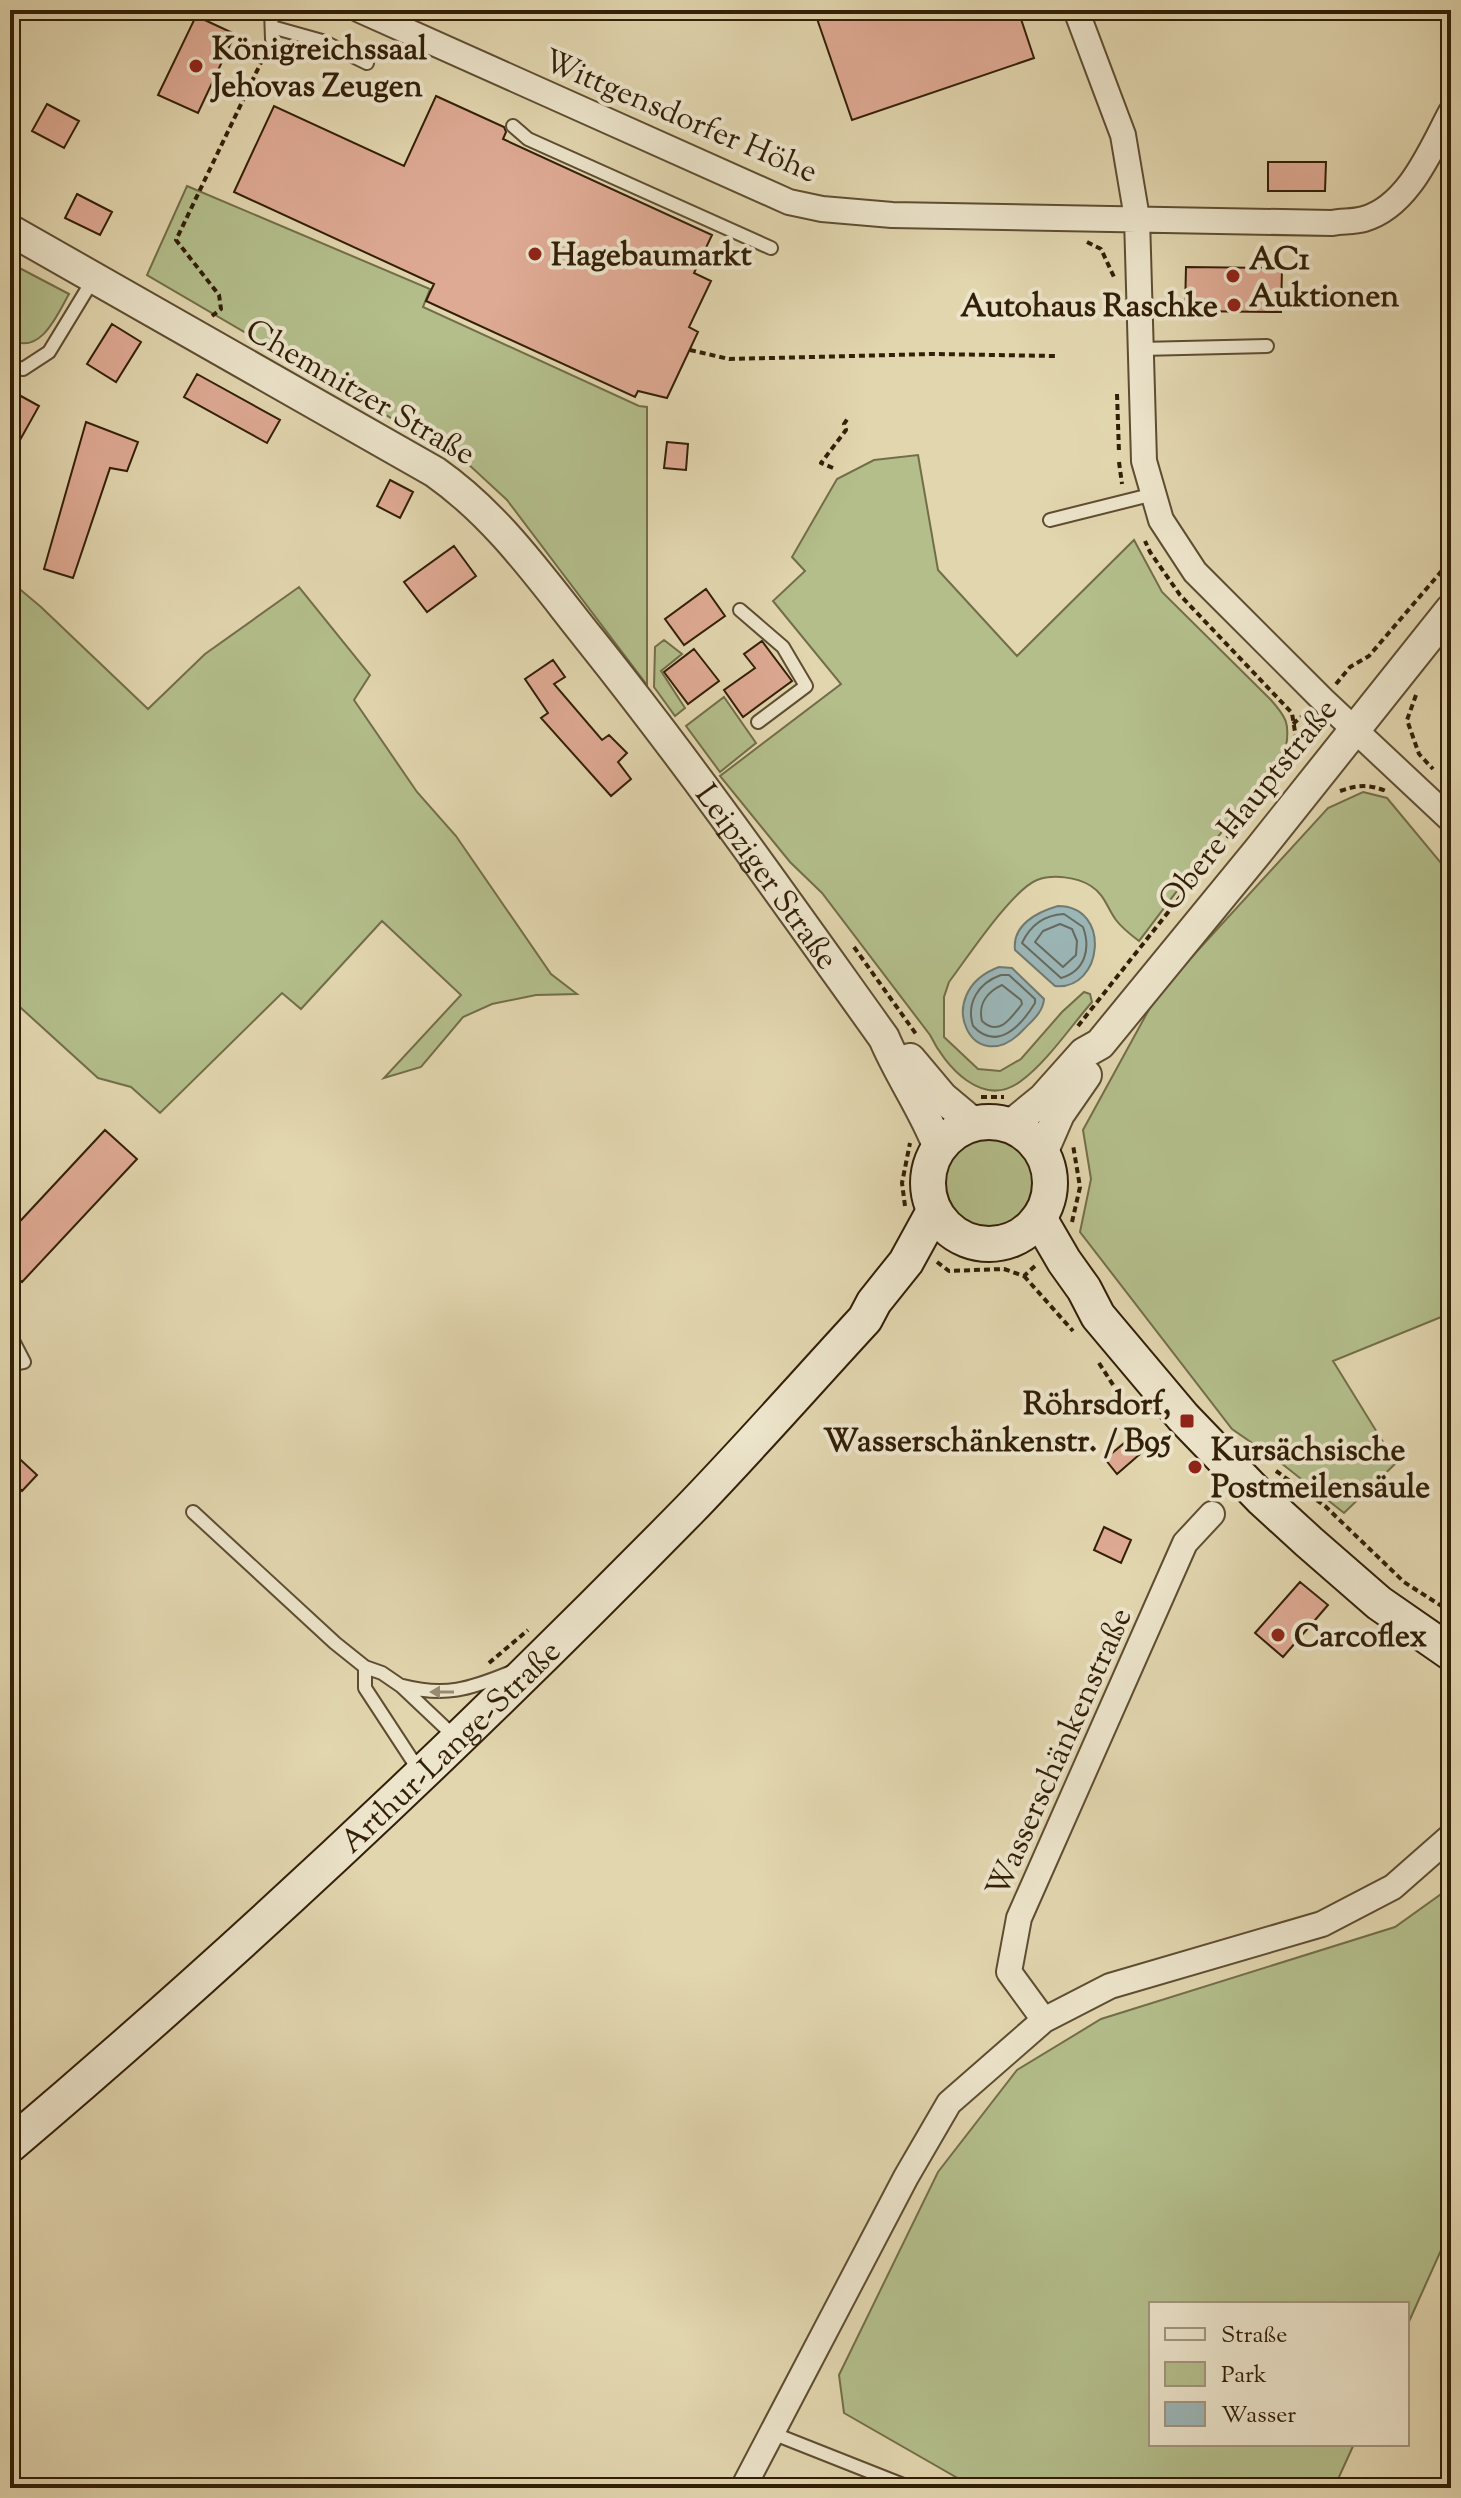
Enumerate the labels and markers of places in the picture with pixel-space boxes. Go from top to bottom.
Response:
place label: Königreichssaal Jehovas Zeugen [210,28,427,111]
marker: Königreichssaal Jehovas Zeugen [187,57,205,75]
place label: Hagebaumarkt [551,234,752,280]
place label: AC1 Auktionen [1249,238,1399,321]
marker: Hagebaumarkt [526,245,544,263]
marker: AC1 Auktionen [1224,267,1242,285]
place label: Autohaus Raschke [960,285,1218,331]
marker: Autohaus Raschke [1225,296,1243,314]
place label: Röhrsdorf, Wasserschänkenstr. / B95 [823,1383,1171,1466]
marker: Röhrsdorf, Wasserschänkenstr. / B95 [1178,1412,1196,1430]
place label: Kursächsische Postmeilensäule [1211,1429,1430,1512]
marker: Kursächsische Postmeilensäule [1186,1458,1204,1476]
place label: Carcoflex [1294,1615,1428,1661]
marker: Carcoflex [1269,1626,1287,1644]

